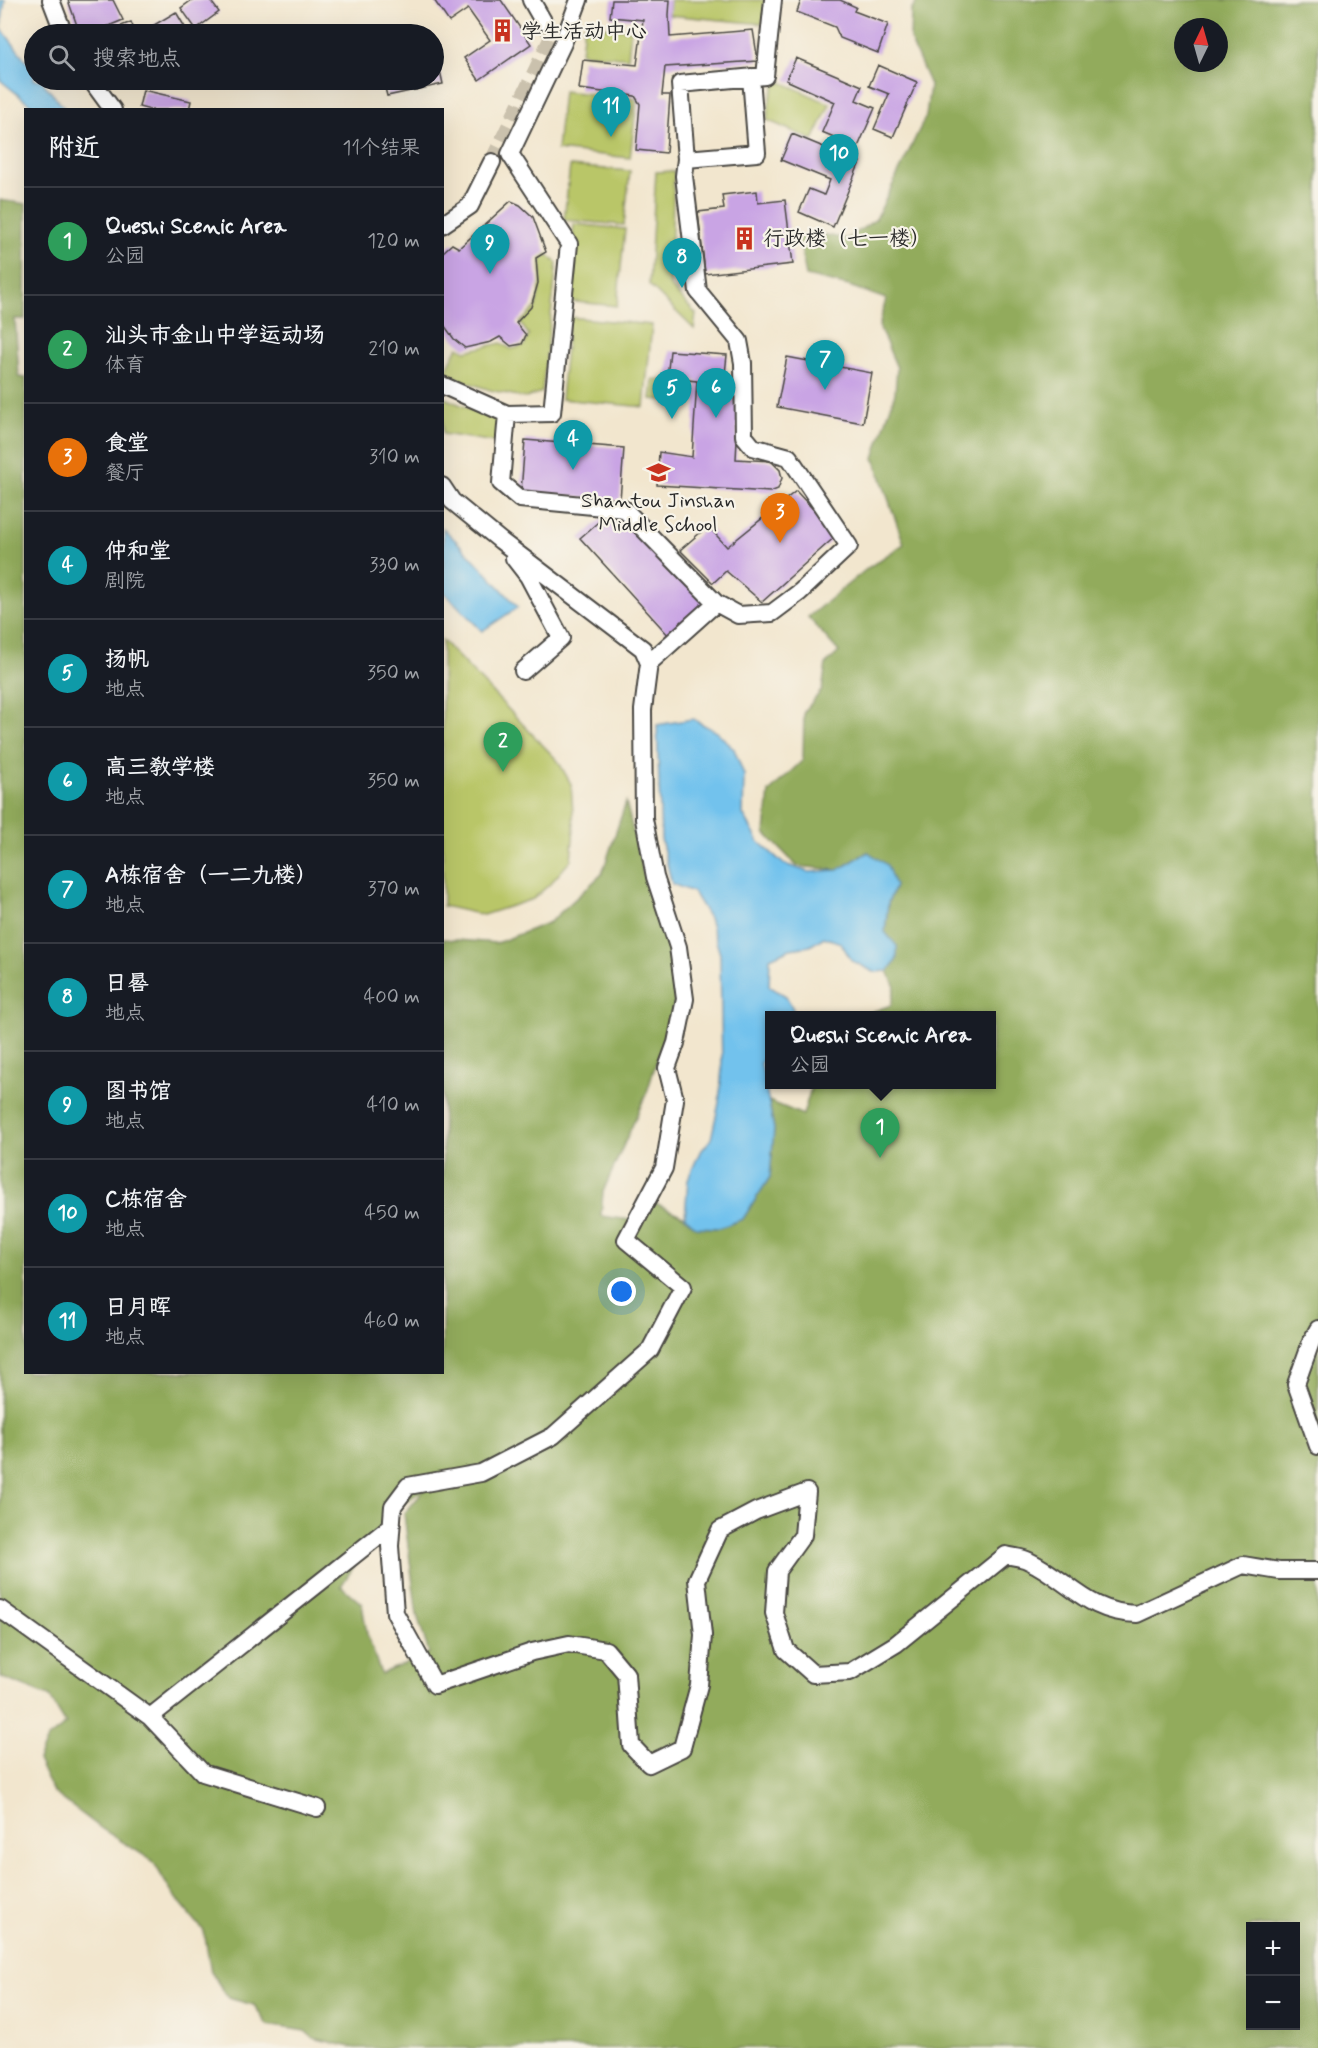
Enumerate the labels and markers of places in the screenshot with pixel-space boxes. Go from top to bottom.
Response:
building icon: 学生活动中心 [490,18,516,44]
place label: 学生活动中心 [521,18,647,46]
pin: 11 [592,88,630,137]
pin: 10 [820,134,858,184]
pin: 9 [470,224,510,274]
building icon: 行政楼（七一楼） [732,225,758,251]
place label: 行政楼（七一楼） [763,225,931,253]
pin: 8 [662,238,702,288]
pin: 7 [806,340,844,390]
pin: 6 [696,368,736,418]
pin: 5 [652,370,692,419]
pin: 4 [554,420,592,470]
school or university icon: Shantou Jinshan Middle School [645,459,671,485]
place label: Shantou Jinshan Middle School [581,487,735,539]
pin: 3 [760,494,800,543]
pin: 2 [484,722,522,772]
pin: 1 [860,1108,900,1158]

